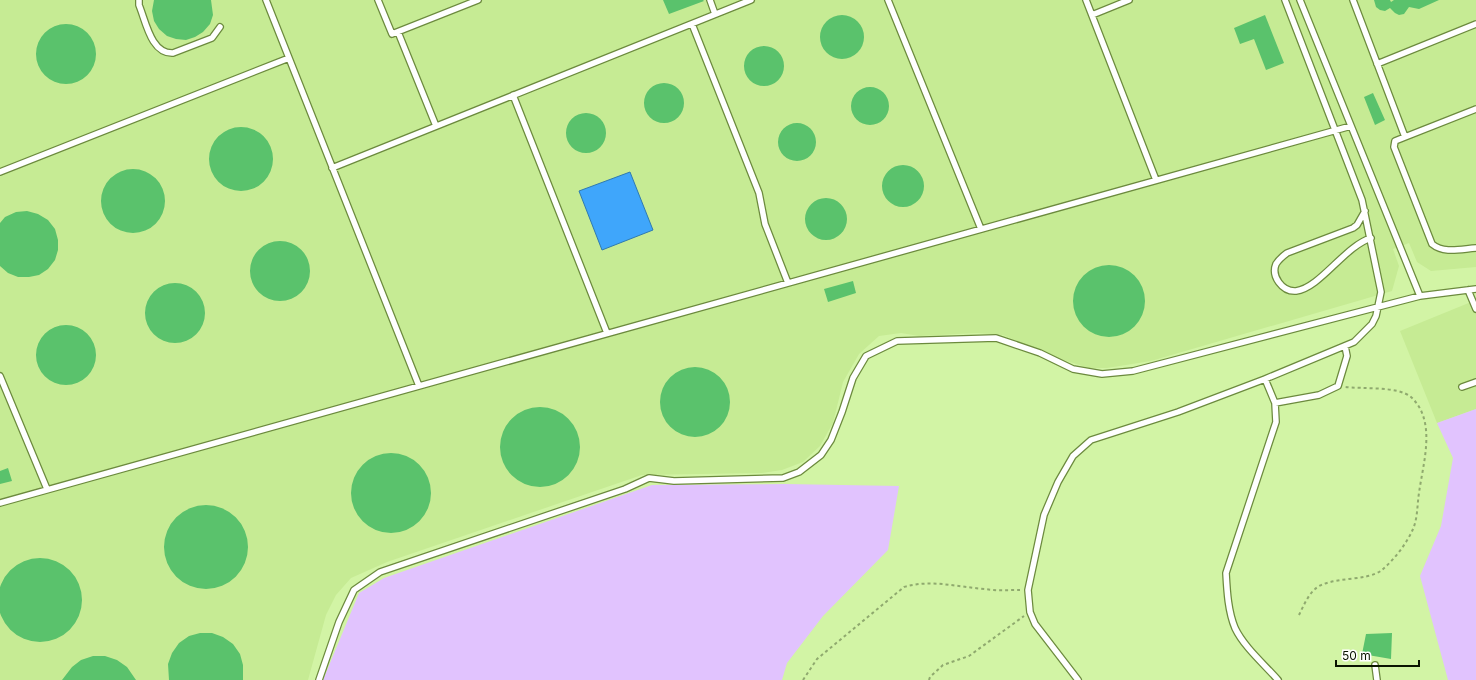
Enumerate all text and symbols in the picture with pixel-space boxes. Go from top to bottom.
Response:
scale bar [1336,642,1419,668]
text: 50 m [1342,648,1371,663]

